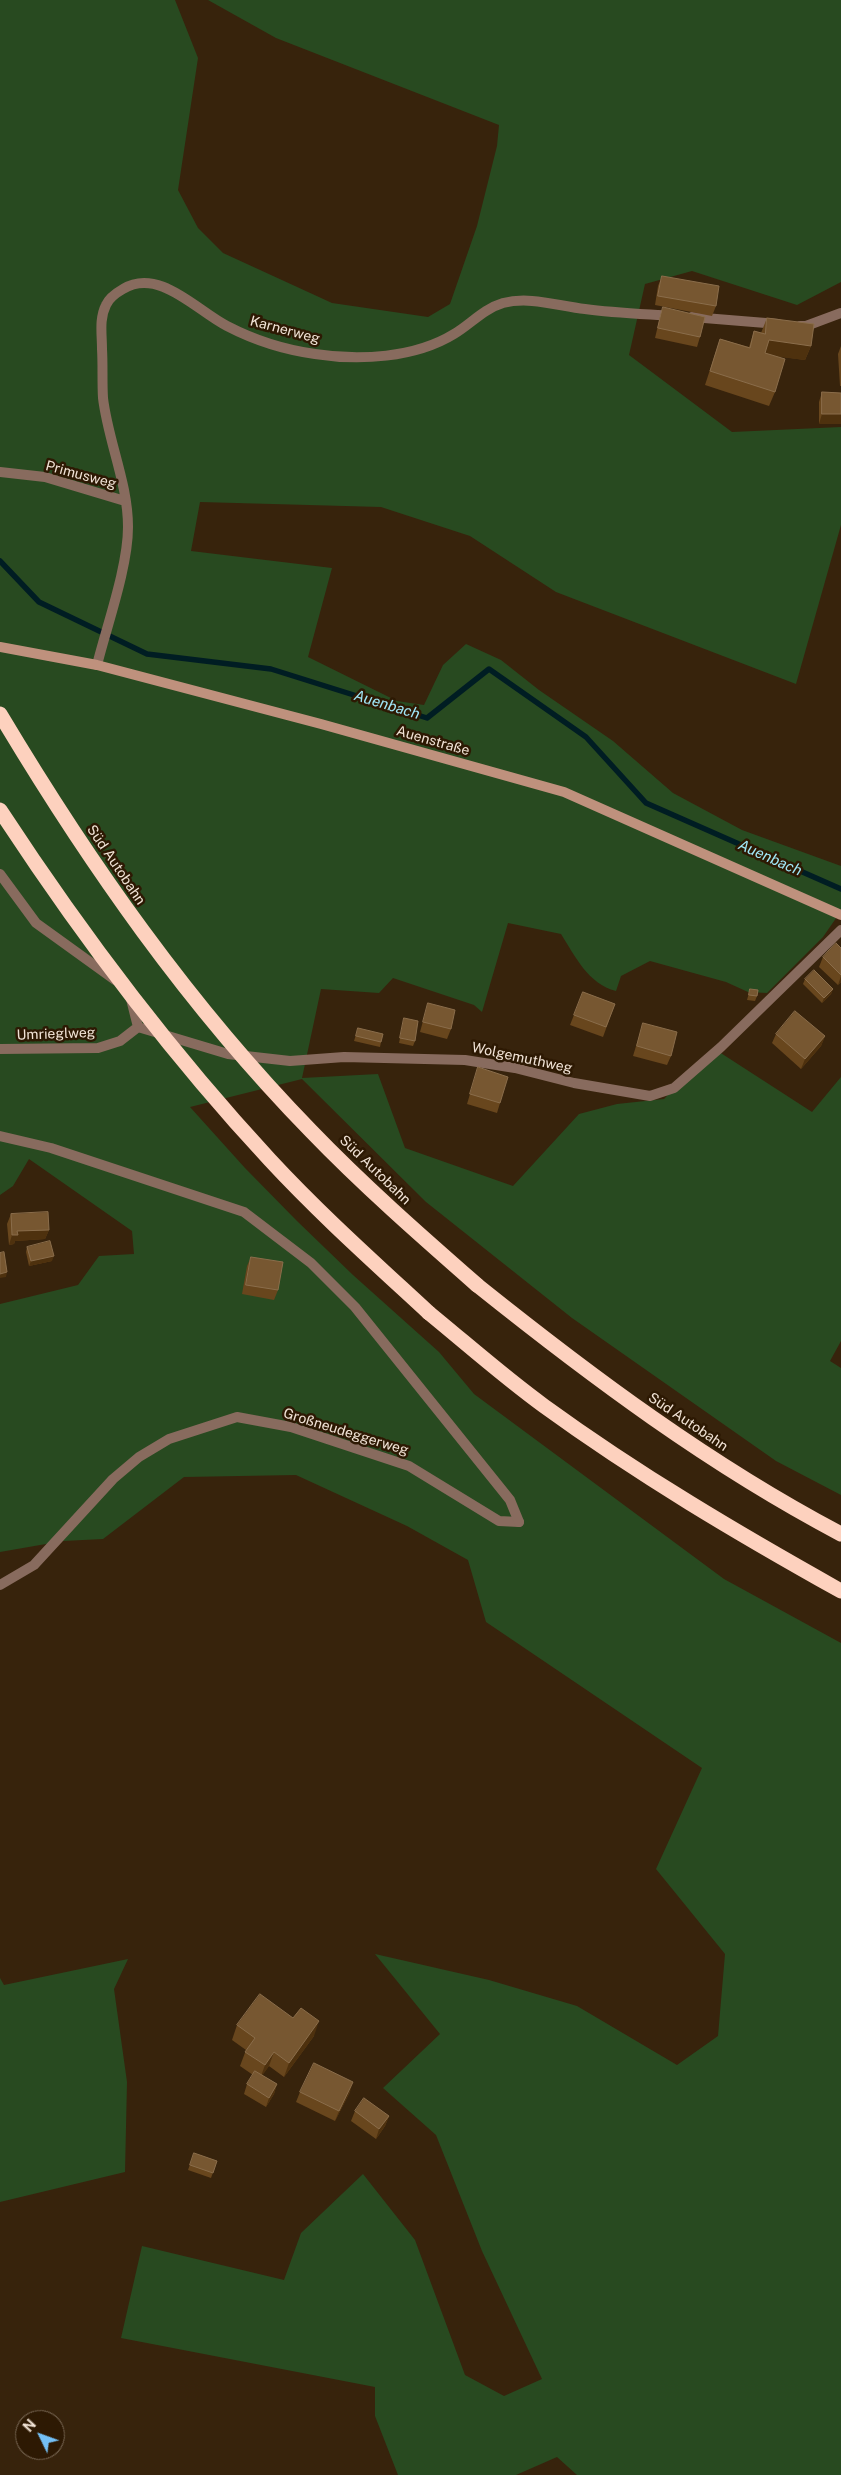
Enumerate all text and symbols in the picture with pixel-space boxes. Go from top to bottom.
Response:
street label: Karnerweg [248,313,322,347]
street label: Primusweg [44,457,118,493]
water label: Auenbach [352,686,422,724]
street label: Auenstraße [394,723,472,759]
street label: Süd Autobahn [83,822,149,908]
water label: Auenbach [735,836,805,880]
street label: Umrieglweg [16,1024,96,1044]
street label: Wolgemuthweg [470,1039,574,1077]
street label: Süd Autobahn [336,1132,414,1208]
street label: Süd Autobahn [645,1389,731,1455]
street label: Großneudeggerweg [281,1405,411,1459]
north arrow [15,2410,65,2460]
text: N [20,2416,39,2435]

